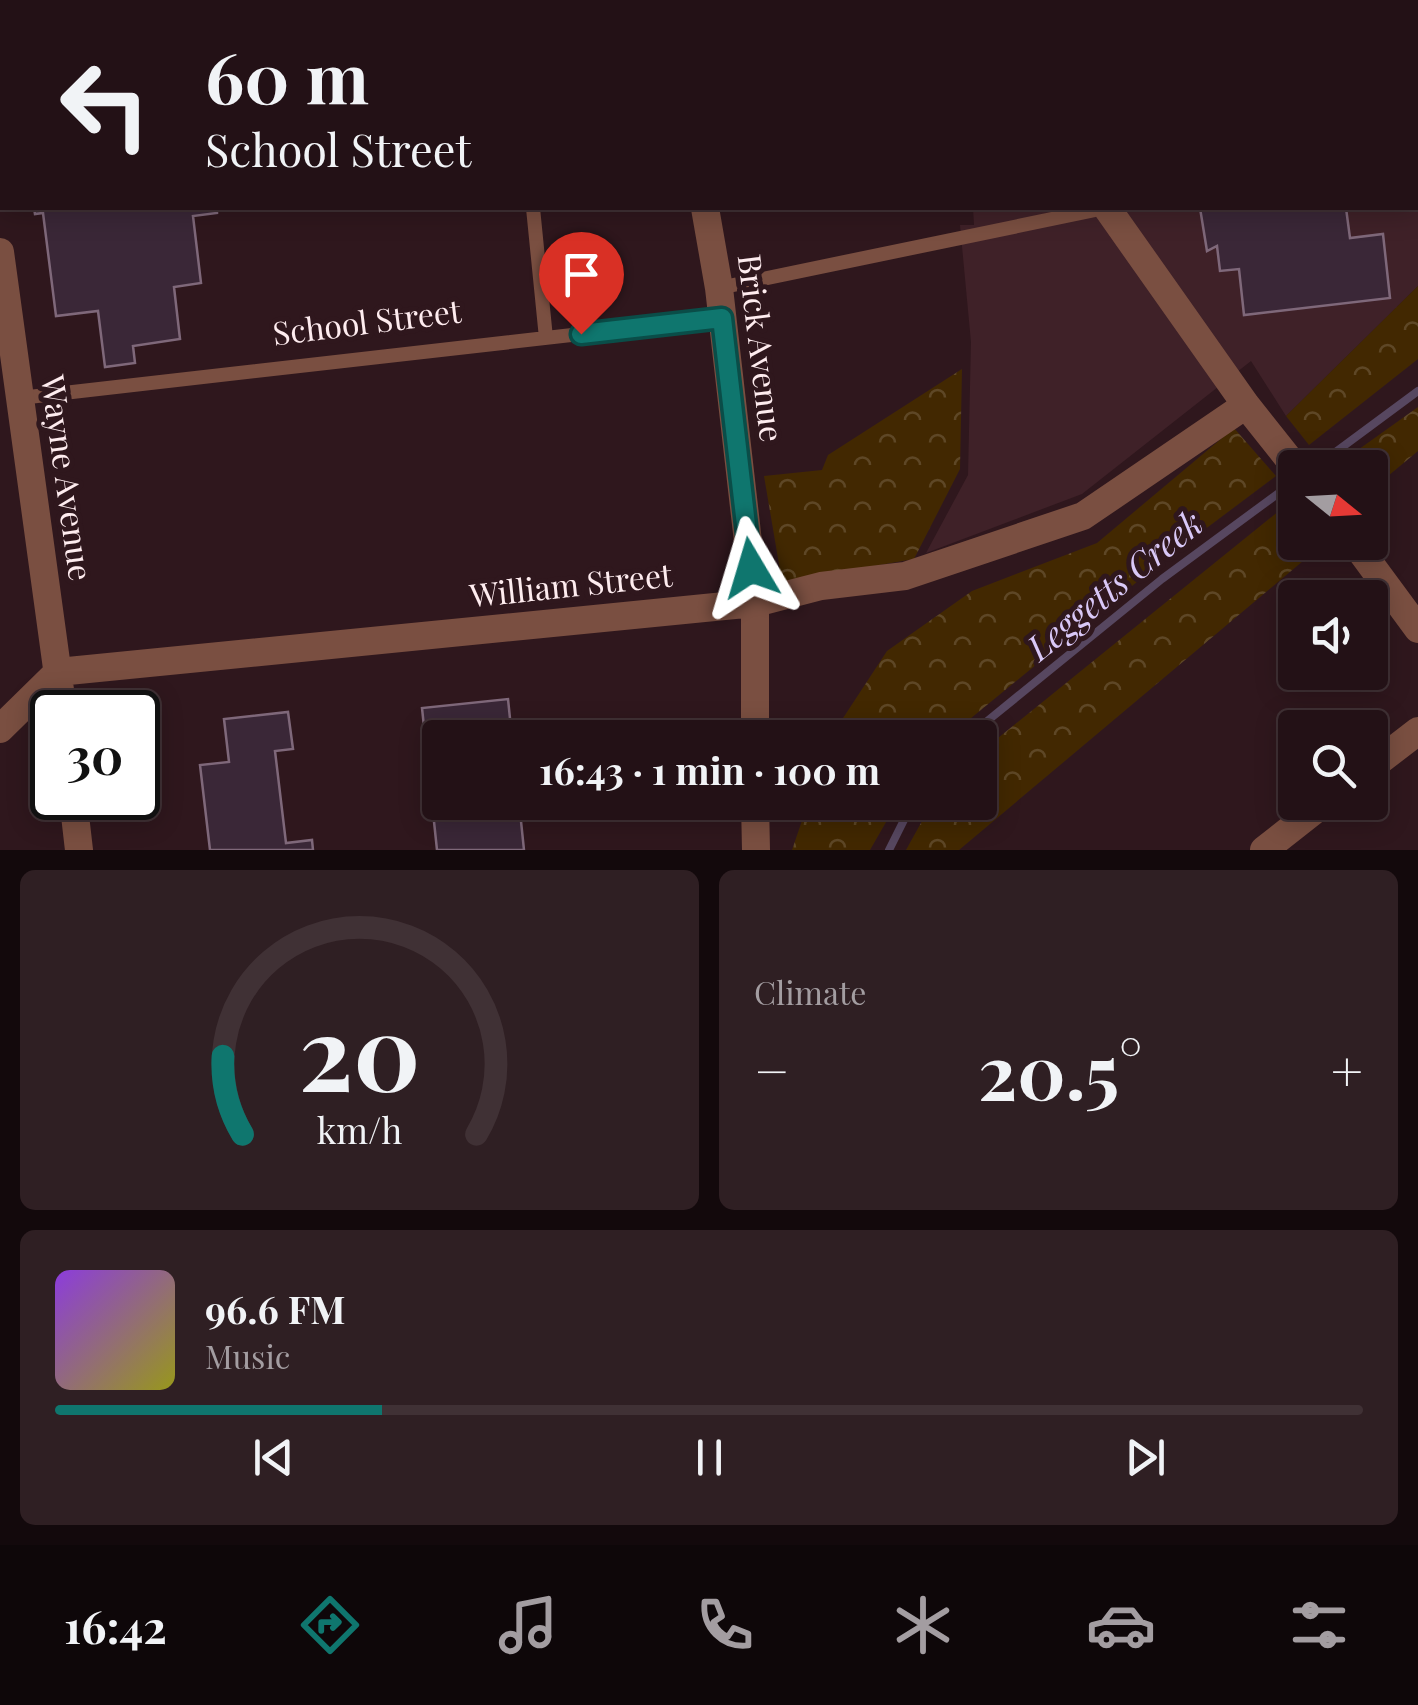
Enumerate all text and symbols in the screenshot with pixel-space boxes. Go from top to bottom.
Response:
text: 60 m [205,28,369,122]
icon: left [40,40,170,170]
text: School Street [205,118,471,178]
pin [539,232,624,335]
icon: arrive [554,247,609,302]
street label: Brick Avenue [730,251,795,444]
street label: School Street [270,288,464,353]
street label: Wayne Avenue [33,371,104,583]
north arrow [1278,450,1388,560]
map controls [1278,450,1388,820]
water label: Leggetts Creek [1014,499,1211,671]
position arrow [699,516,803,620]
street label: William Street [466,551,675,616]
button: sound [1278,580,1388,690]
speed limit sign: 30 [30,690,160,820]
button: search [1278,710,1388,820]
text: 16:43 · 1 min · 100 m [539,744,880,795]
text: Climate [754,970,866,1013]
text: 20 [299,979,420,1118]
text: 20.5° [978,1019,1142,1119]
text: − [754,1032,790,1106]
text: + [1331,1032,1363,1106]
text: km/h [317,1105,402,1153]
text: 96.6 FM [205,1283,346,1334]
text: Music [205,1334,290,1377]
icon: previous [246,1430,301,1485]
icon: pause [682,1430,737,1485]
icon: next [1118,1430,1173,1485]
icon: directions [295,1590,365,1660]
icon: music [493,1590,563,1660]
icon: phone [690,1590,760,1660]
icon: climate [888,1590,958,1660]
icon: car [1086,1590,1156,1660]
icon: filters [1284,1590,1354,1660]
text: 16:42 [64,1595,167,1655]

